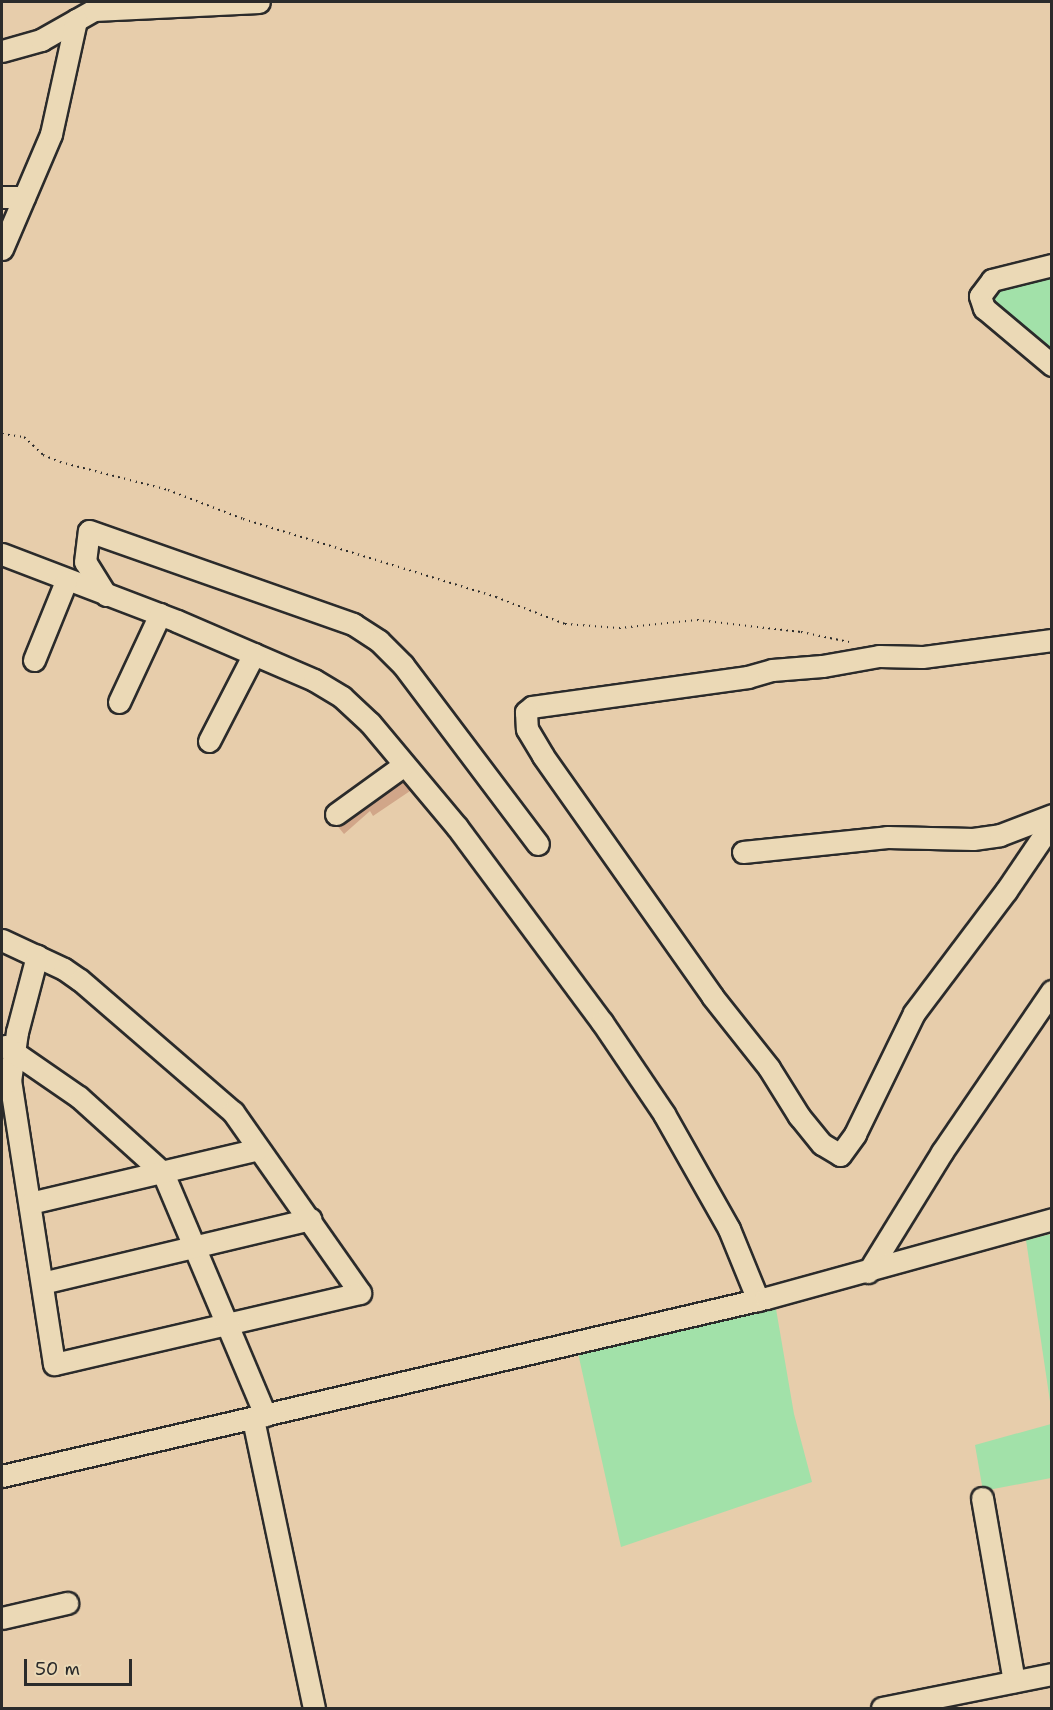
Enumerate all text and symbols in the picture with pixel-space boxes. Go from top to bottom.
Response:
scale bar [27,1647,135,1685]
text: 50 m [35,1657,80,1681]

